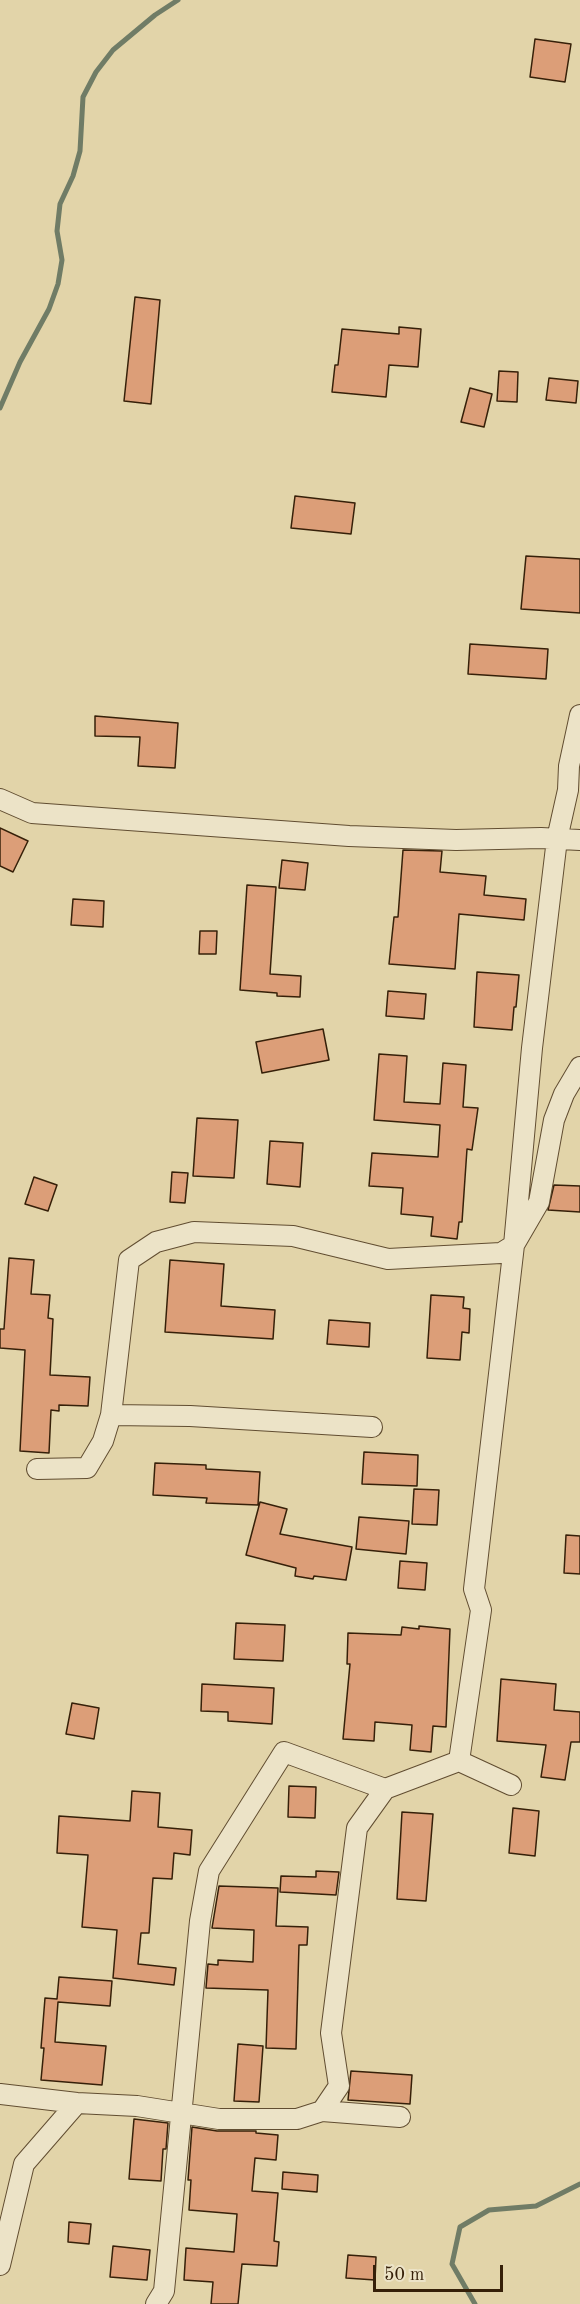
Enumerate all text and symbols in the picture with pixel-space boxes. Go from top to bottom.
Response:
scale bar [376,2253,506,2291]
text: 50 m [384,2266,424,2284]

